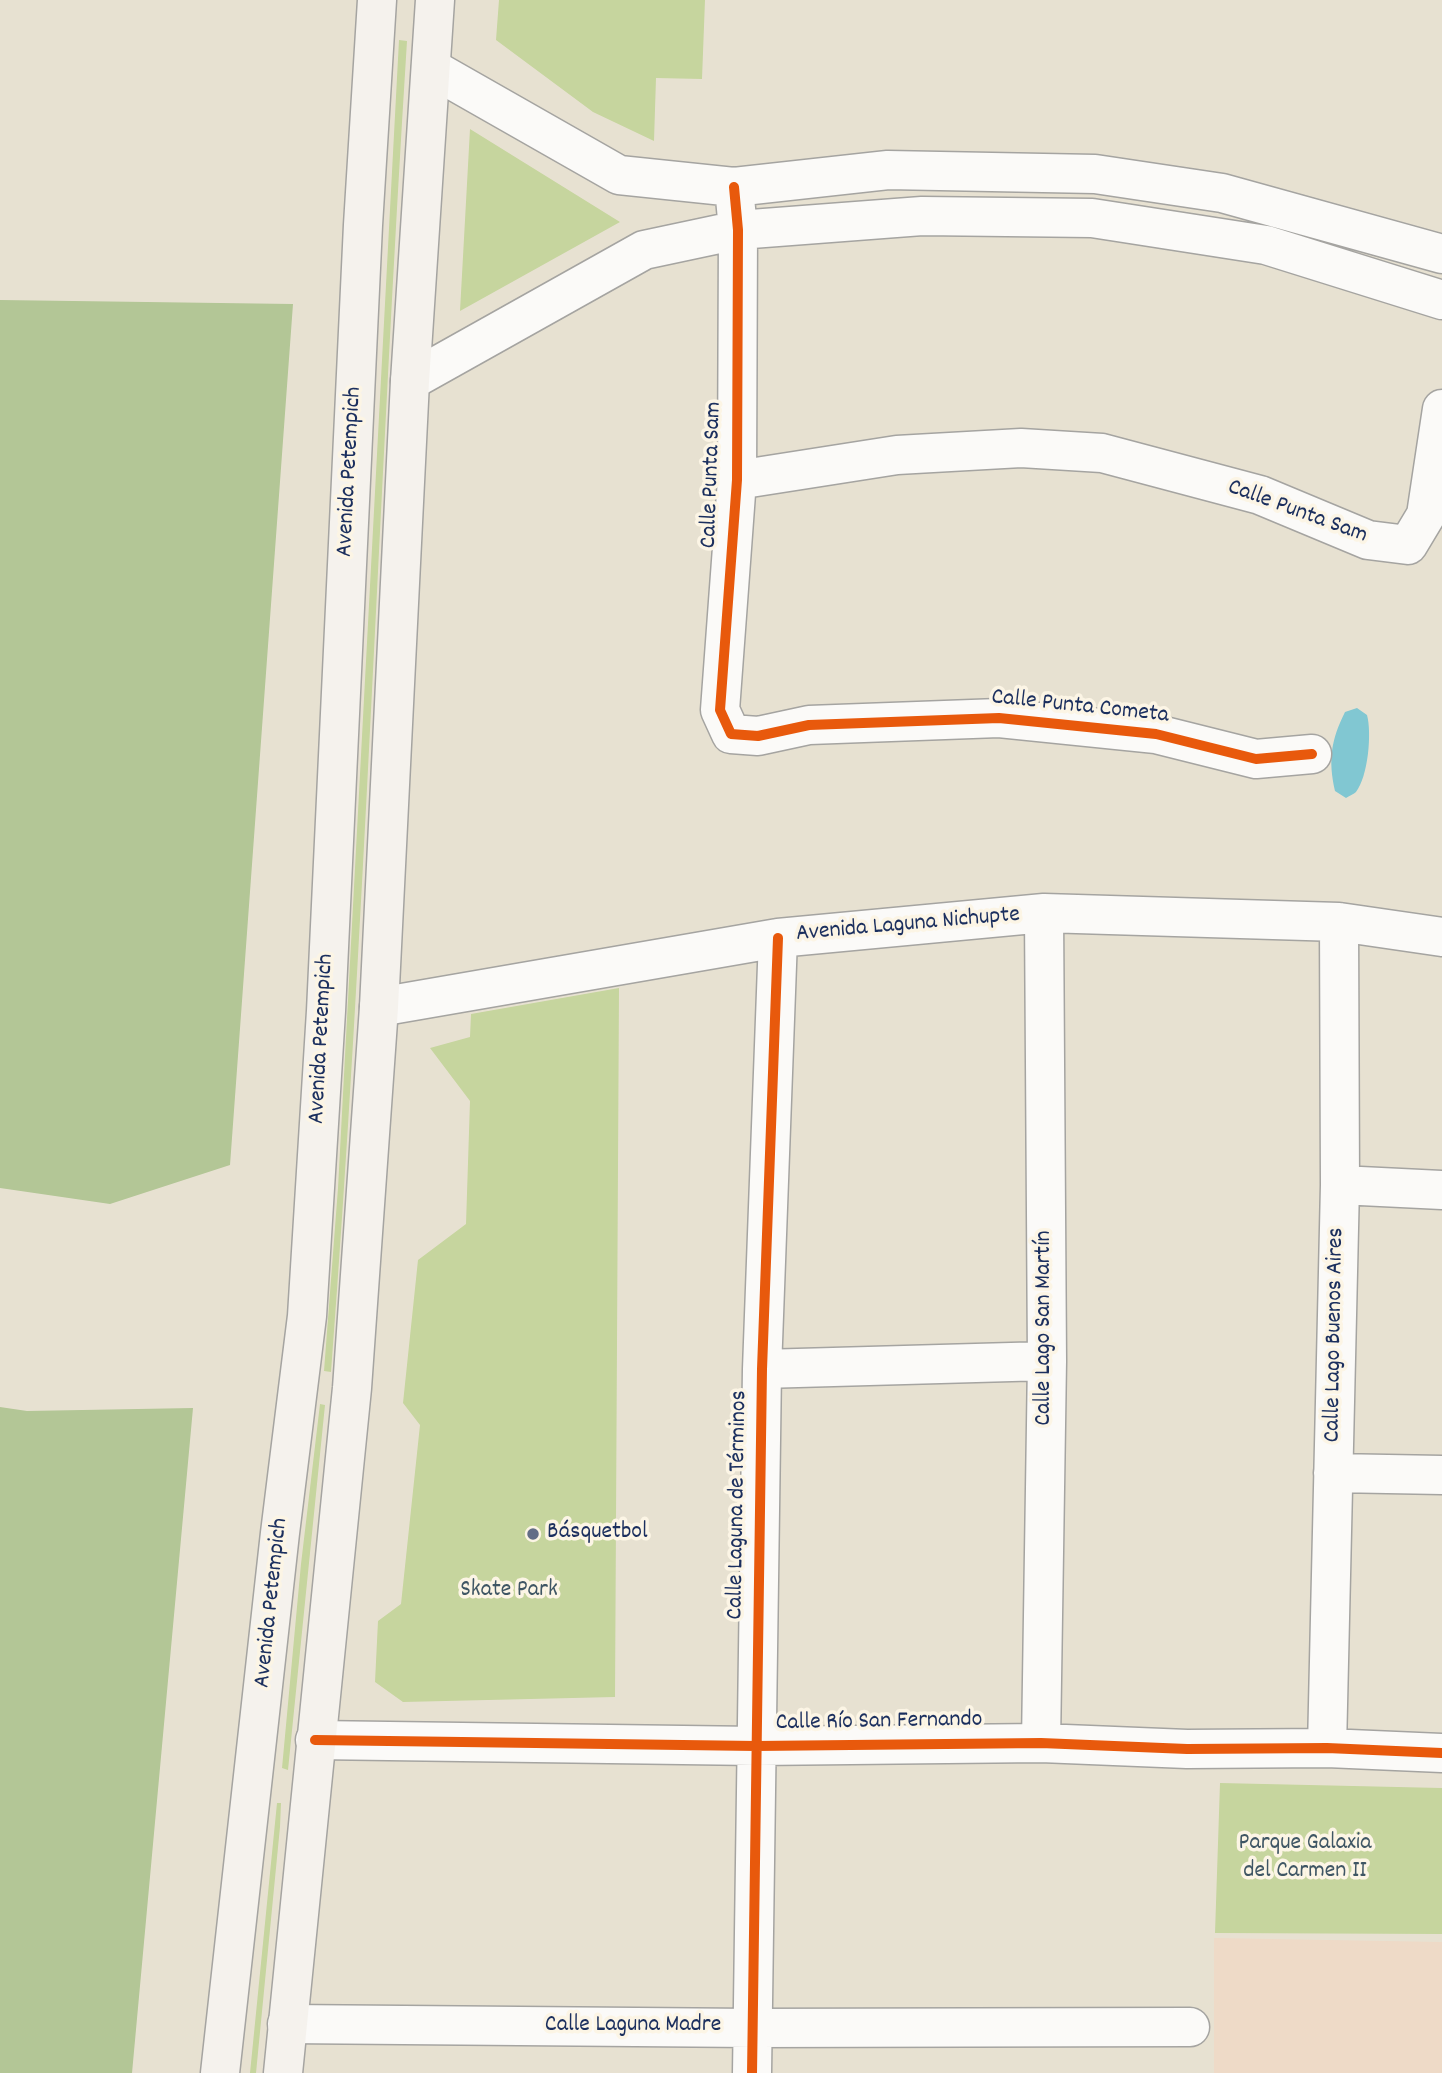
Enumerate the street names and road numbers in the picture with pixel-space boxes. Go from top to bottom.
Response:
street label: Avenida Petempich [332,386,370,558]
street label: Calle Punta Sam [696,401,730,549]
street label: Calle Punta Sam [1223,474,1371,552]
street label: Calle Punta Cometa [990,684,1170,732]
street label: Avenida Laguna Nichupte [795,902,1021,950]
street label: Avenida Petempich [304,953,342,1125]
street label: Calle Lago Buenos Aires [1320,1227,1352,1443]
street label: Calle Lago San Martín [1032,1230,1060,1426]
street label: Calle Laguna de Términos [723,1390,755,1620]
street label: Avenida Petempich [250,1517,296,1689]
street label: Calle Río San Fernando [775,1707,983,1739]
street label: Calle Laguna Madre [545,2013,721,2041]

